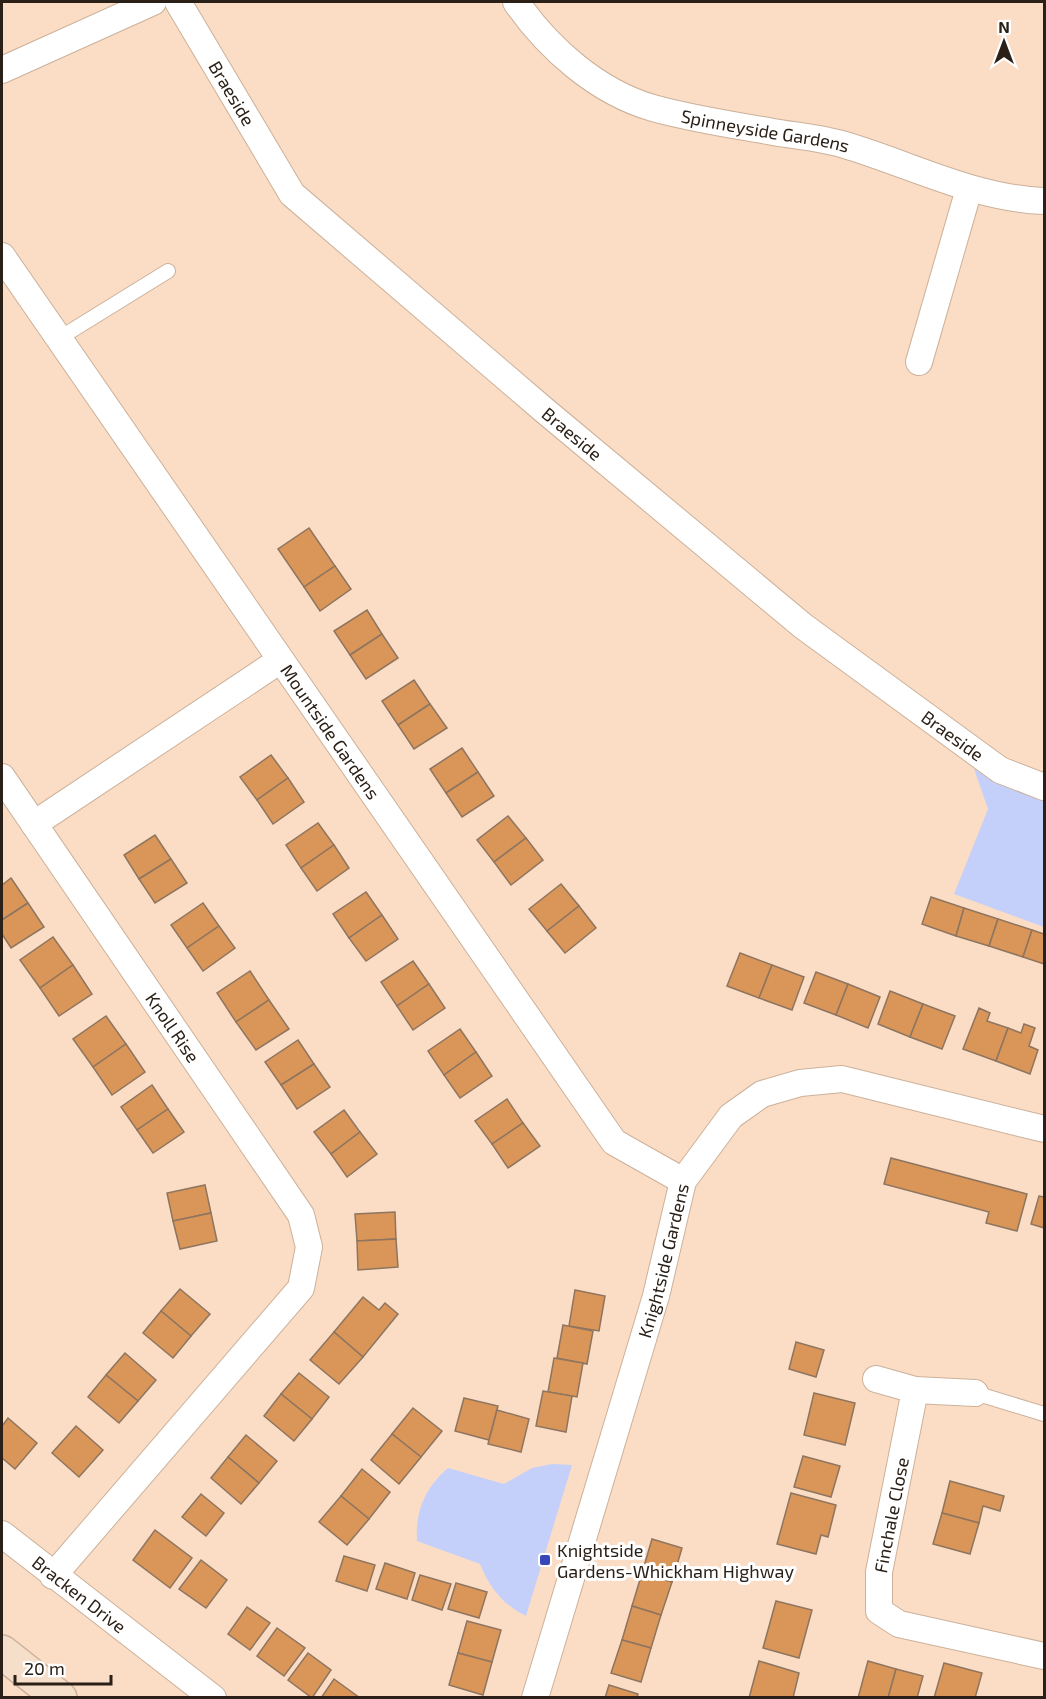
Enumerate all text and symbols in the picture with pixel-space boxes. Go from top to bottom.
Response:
north arrow [974,12,1034,72]
text: N [998,17,1010,36]
street label: Braeside [204,57,260,130]
street label: Spinneyside Gardens [679,104,852,157]
street label: Braeside [538,402,607,465]
street label: Mountside Gardens [276,660,385,803]
street label: Braeside [917,705,988,765]
street label: Knoll Rise [141,988,204,1067]
street label: Knightside Gardens [633,1181,693,1340]
street label: Finchale Close [869,1455,913,1575]
place label: Knightside Gardens-Whickham Highway [557,1539,794,1582]
street label: Bracken Drive [28,1551,131,1637]
marker: Knightside Gardens-Whickham Highway [538,1553,552,1567]
scale bar [15,1648,111,1686]
text: 20 m [24,1657,65,1679]

